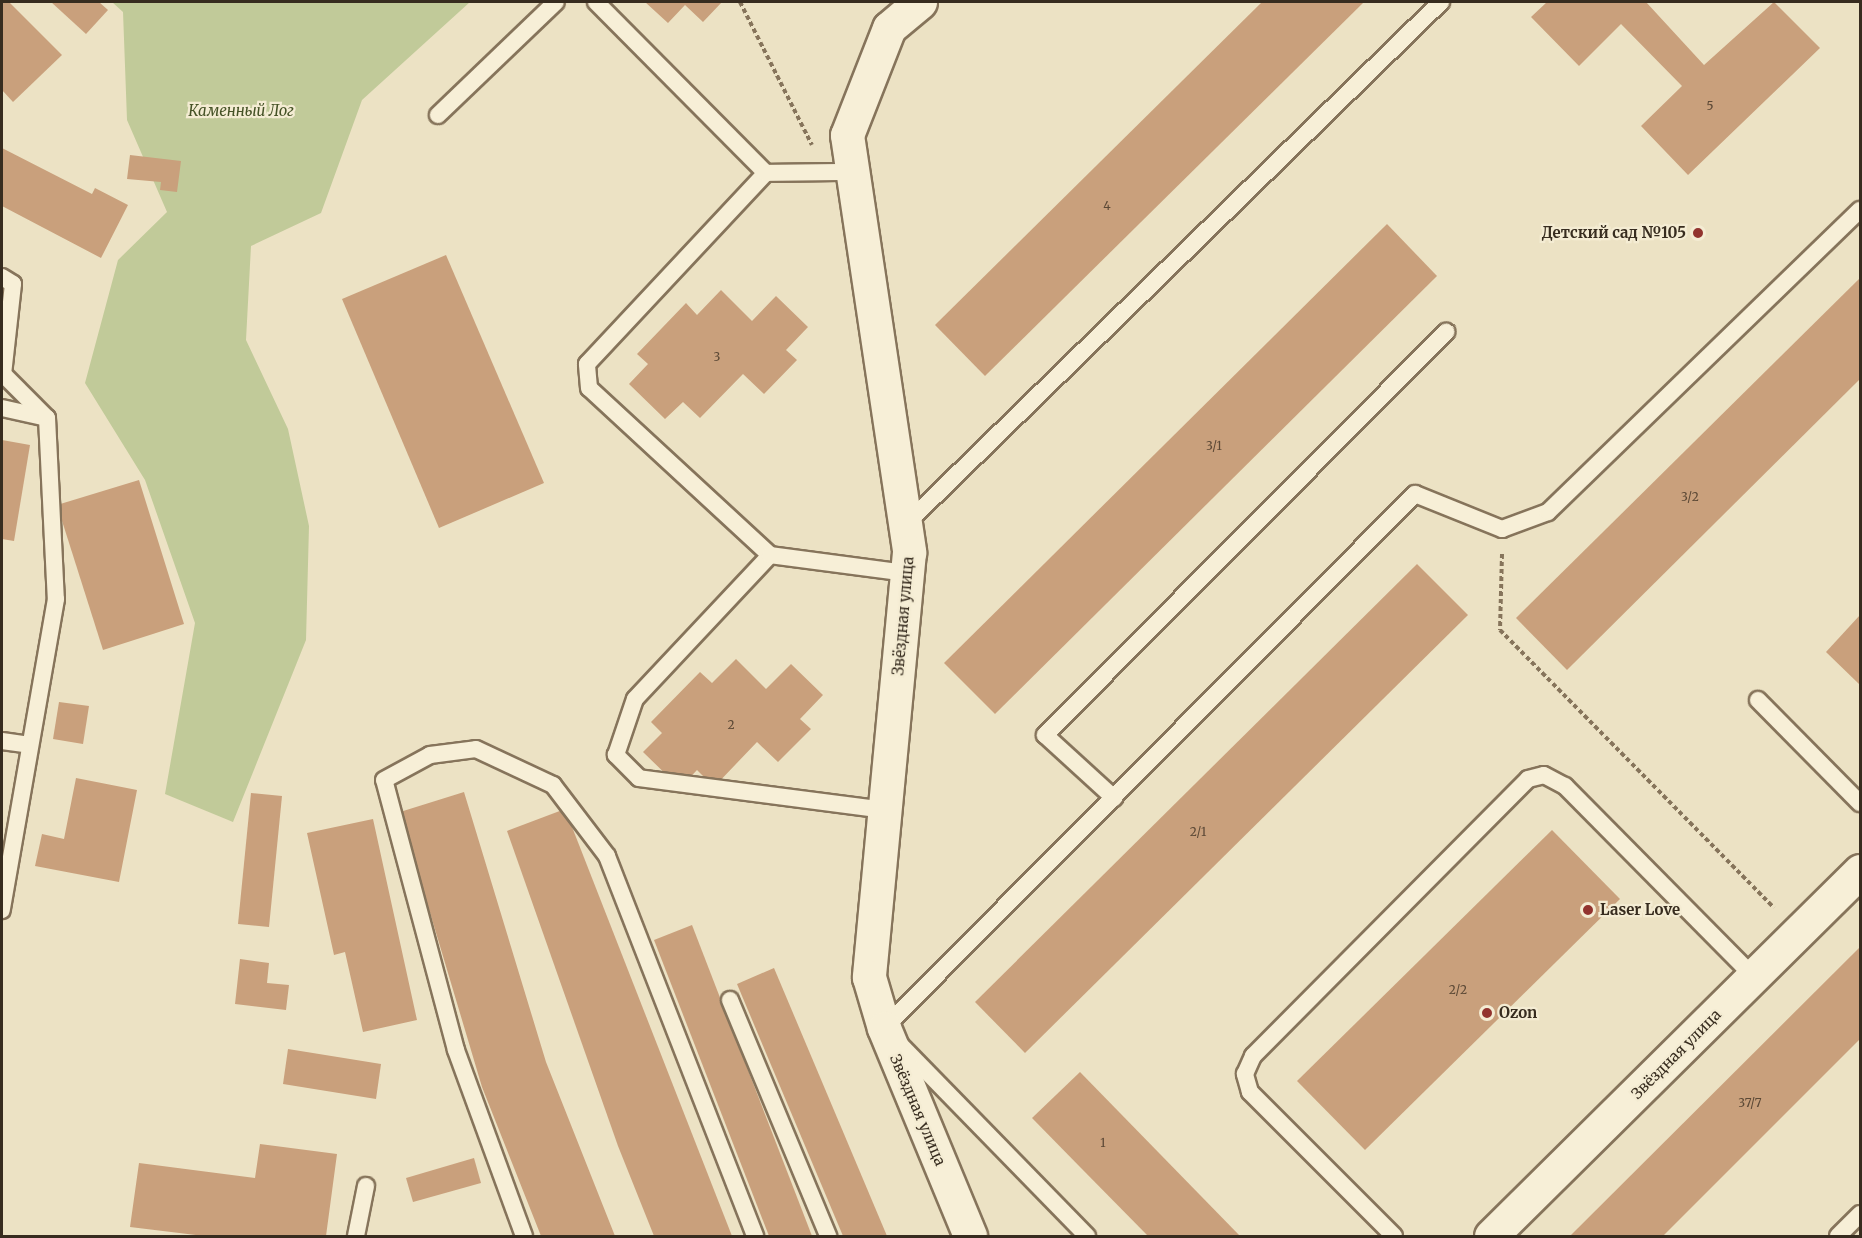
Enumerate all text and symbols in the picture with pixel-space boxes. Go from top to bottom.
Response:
house number: 5 [1706,99,1714,113]
park label: Каменный Лог [188,102,294,120]
house number: 4 [1103,199,1111,213]
place label: Детский сад №105 [1542,224,1686,242]
marker: Детский сад №105 [1691,226,1705,240]
house number: 3 [714,350,720,364]
house number: 3/1 [1206,439,1222,453]
house number: 3/2 [1681,490,1699,504]
street label: Звёздная улица [889,556,917,676]
house number: 2 [727,718,735,732]
house number: 2/1 [1190,825,1206,839]
place label: Laser Love [1600,901,1680,919]
marker: Laser Love [1581,903,1595,917]
house number: 2/2 [1449,983,1467,997]
place label: Ozon [1499,1004,1537,1022]
marker: Ozon [1480,1006,1494,1020]
street label: Звёздная улица [1628,1006,1724,1102]
street label: Звёздная улица [886,1052,950,1168]
house number: 37/7 [1738,1096,1762,1110]
house number: 1 [1100,1136,1106,1150]

